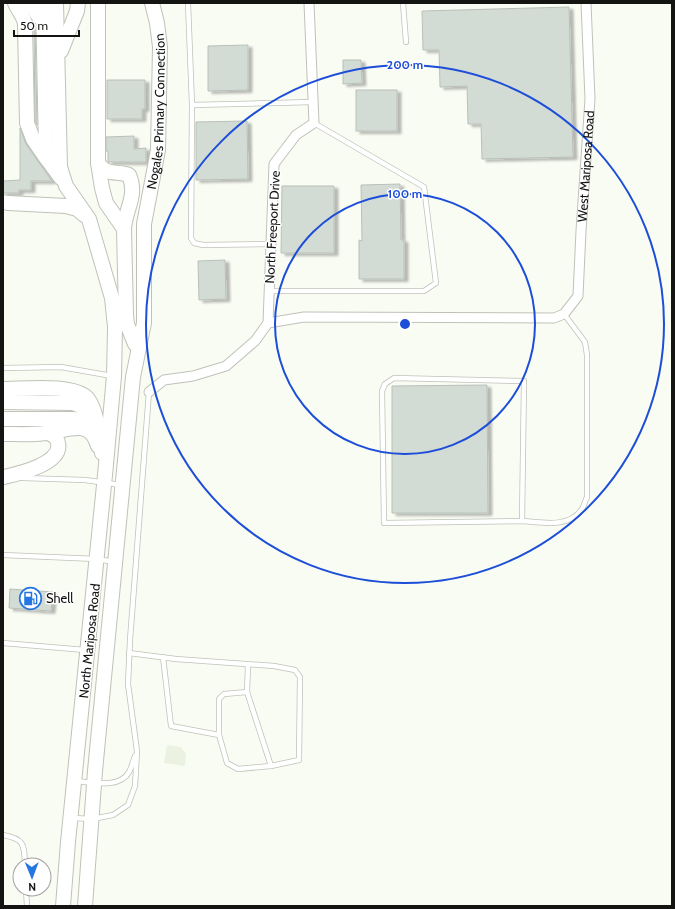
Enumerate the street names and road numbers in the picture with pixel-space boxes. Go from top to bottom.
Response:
street label: Nogales Primary Connection [143,33,168,190]
street label: West Mariposa Road [574,110,597,223]
street label: North Freeport Drive [261,170,283,284]
street label: North Mariposa Road [75,583,103,699]

